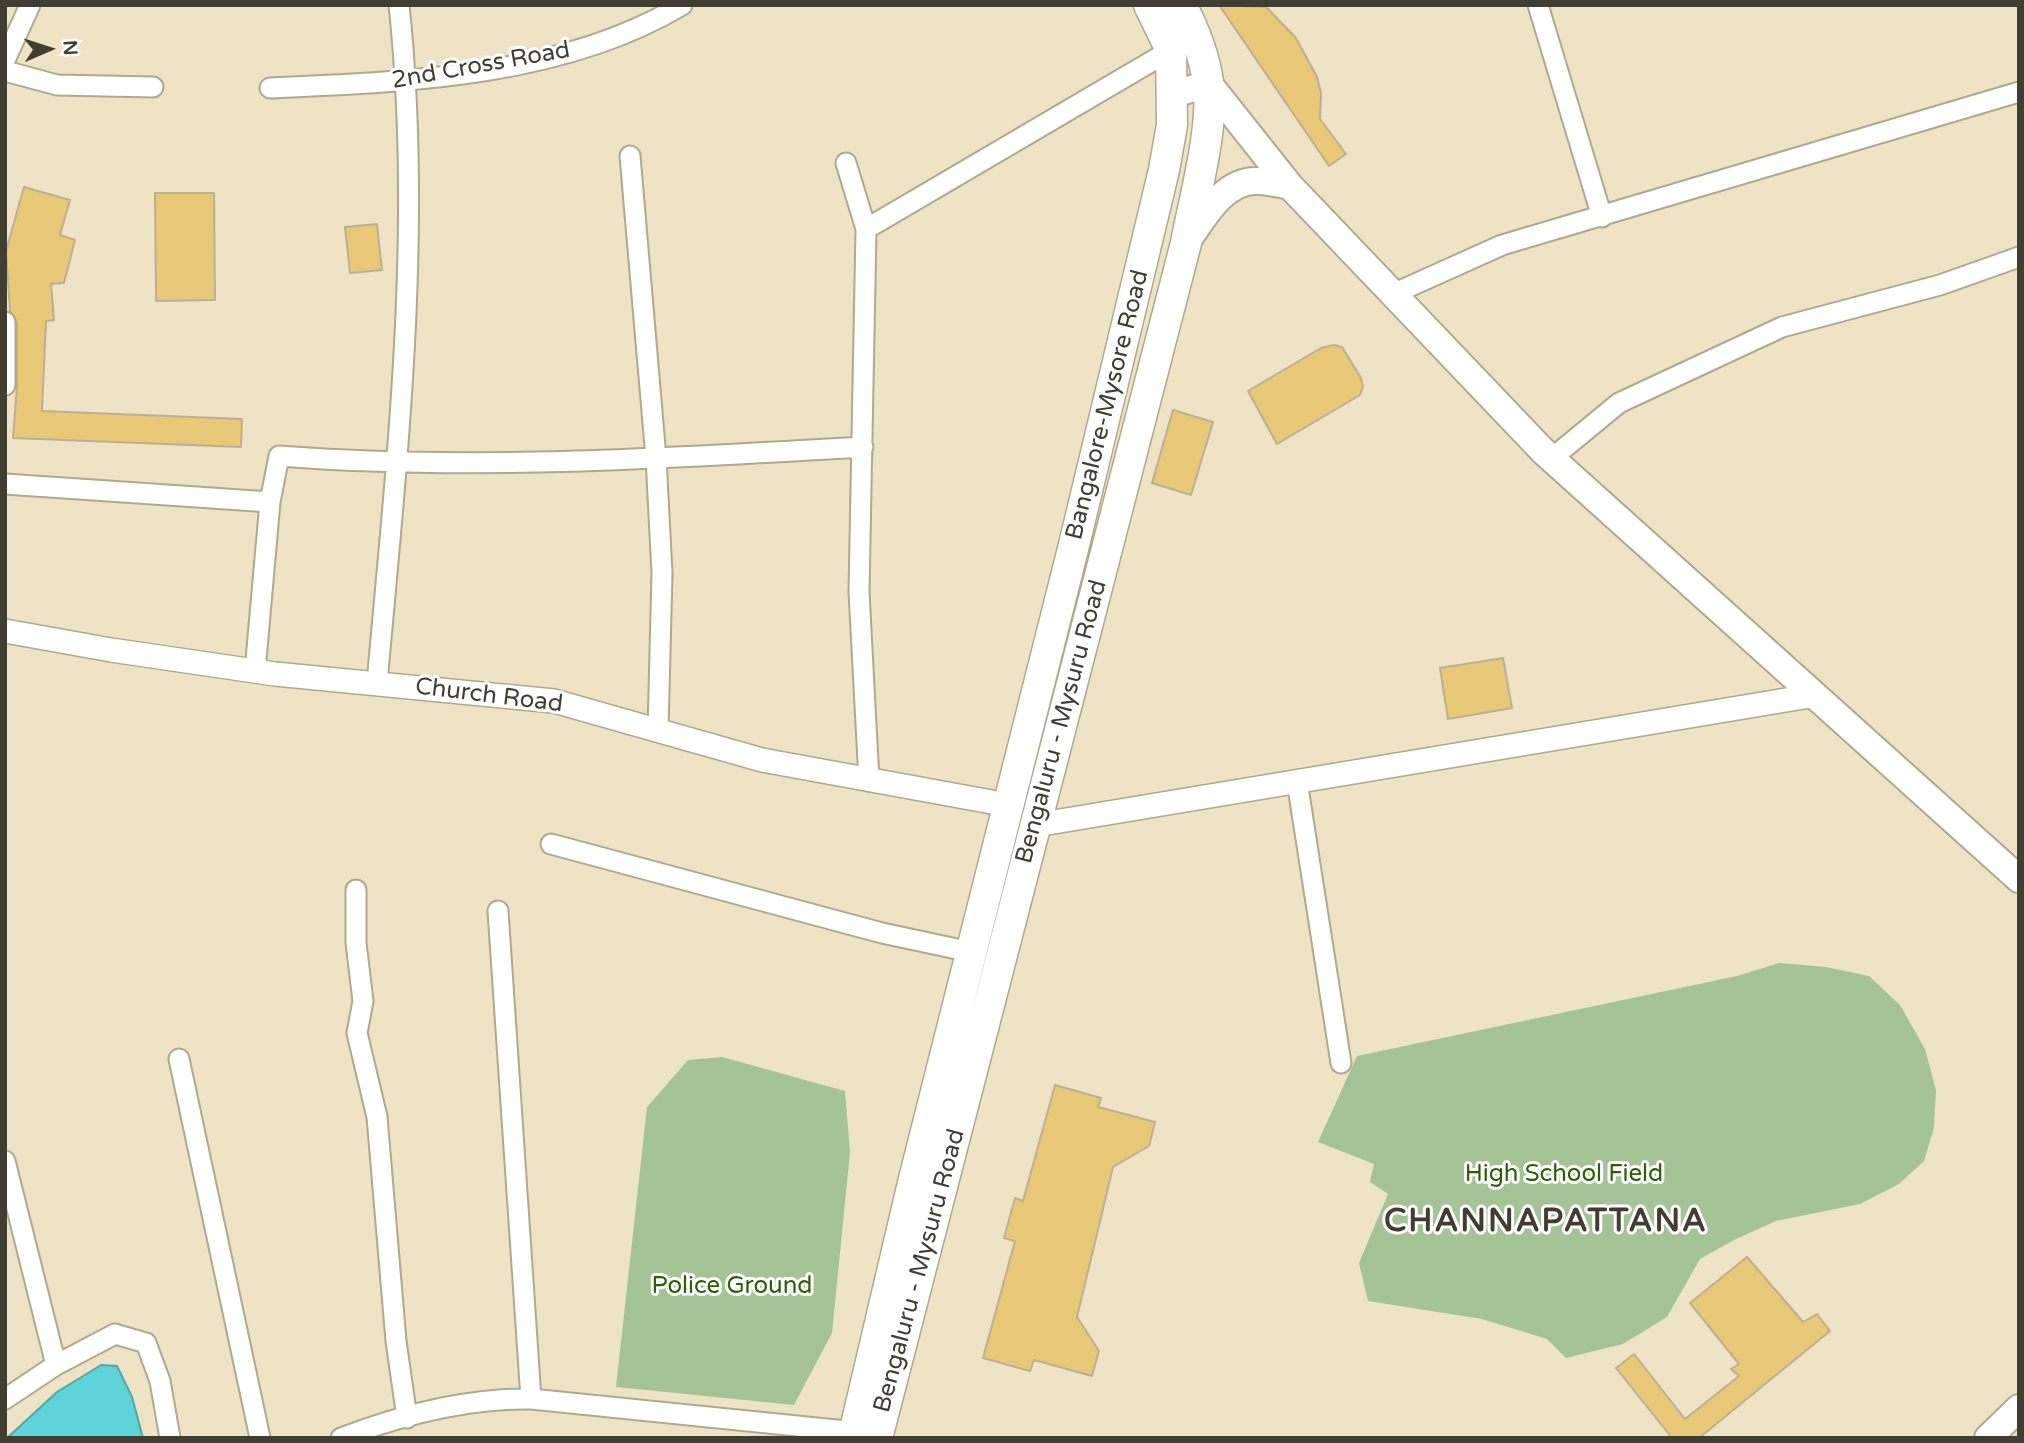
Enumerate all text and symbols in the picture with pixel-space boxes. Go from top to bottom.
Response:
north arrow [14,14,84,84]
street label: 2nd Cross Road [390,36,572,96]
text: N [59,40,81,56]
street label: Bangalore-Mysore Road [1061,267,1155,543]
street label: Bengaluru - Mysuru Road [1010,577,1114,867]
street label: Church Road [413,673,565,719]
street label: Bengaluru - Mysuru Road [868,1126,972,1416]
park label: High School Field [1465,1161,1663,1189]
district label: CHANNAPATTANA [1386,1204,1706,1242]
park label: Police Ground [652,1273,812,1301]

